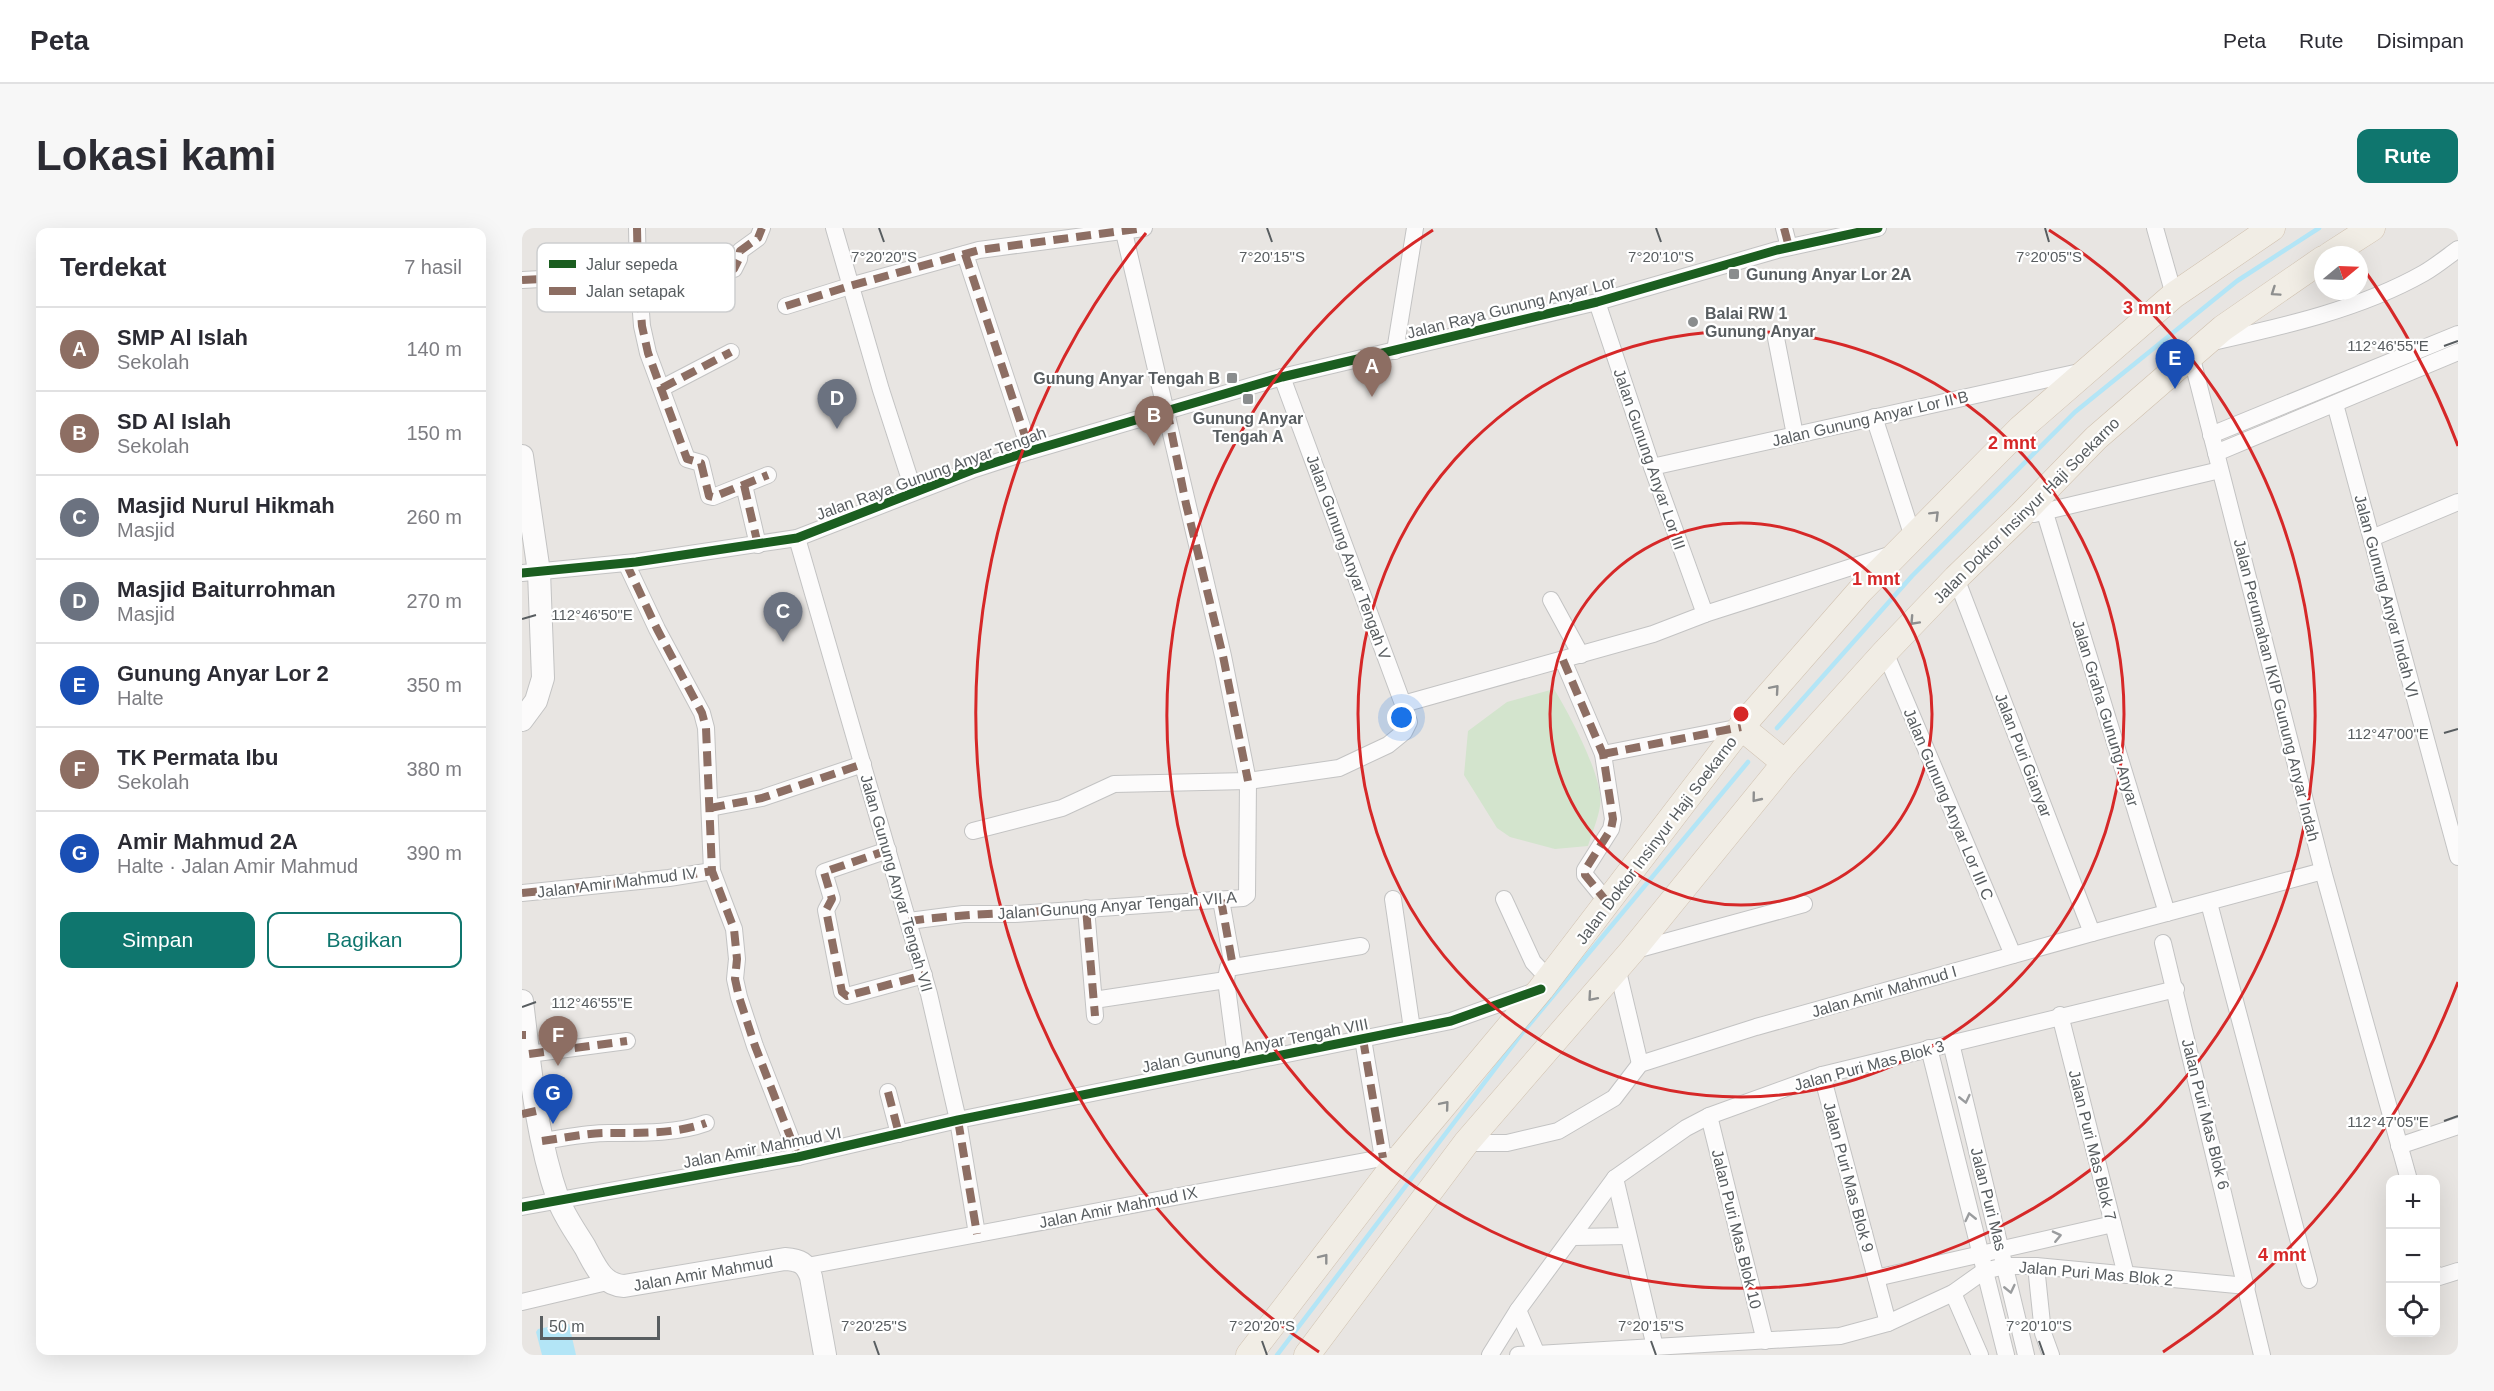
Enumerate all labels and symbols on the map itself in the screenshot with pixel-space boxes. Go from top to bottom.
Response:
legend [537,243,735,312]
north arrow [2314,246,2368,300]
text: 7°20'20"S [851,248,917,265]
text: 7°20'15"S [1239,248,1305,265]
text: 7°20'10"S [1628,248,1694,265]
text: 7°20'05"S [2016,248,2082,265]
text: Jalur sepeda [586,256,678,273]
place label: Gunung Anyar Lor 2A [1746,266,1912,283]
marker: Gunung Anyar Lor 2A [1727,267,1741,281]
street label: Jalan Raya Gunung Anyar Lor [1405,273,1618,342]
text: Jalan setapak [586,283,686,300]
one-way arrow [2270,285,2281,296]
text: 3 mnt [2123,298,2171,318]
place label: Balai RW 1 Gunung Anyar [1705,305,1816,340]
marker: Balai RW 1 Gunung Anyar [1686,315,1700,329]
text: 112°46'55"E [2347,337,2429,354]
pin: E [2156,340,2194,389]
pin: A [1352,348,1392,397]
street label: Jalan Gunung Anyar Lor III [1611,366,1689,552]
place label: Gunung Anyar Tengah B [1033,370,1220,387]
marker: Gunung Anyar Tengah B [1225,371,1239,385]
pin: D [818,380,856,429]
street label: Jalan Gunung Anyar Lor II B [1770,388,1970,449]
marker: Gunung Anyar Tengah A [1241,392,1255,406]
pin: B [1134,396,1174,446]
place label: Gunung Anyar Tengah A [1193,410,1303,445]
street label: Jalan Doktor Insinyur Haji Soekarno [1930,414,2123,607]
street label: Jalan Raya Gunung Anyar Tengah [814,424,1048,523]
text: 2 mnt [1988,433,2036,453]
street label: Jalan Gunung Anyar Tengah V [1303,452,1394,662]
street label: Jalan Gunung Anyar Indah VI [2351,493,2422,699]
one-way arrow [1928,511,1939,522]
street label: Jalan Perumahan IKIP Gunung Anyar Indah [2231,537,2322,843]
text: 1 mnt [1852,569,1900,589]
pin: C [764,592,802,642]
text: 112°46'50"E [551,606,633,623]
one-way arrow [1911,614,1922,625]
street label: Jalan Graha Gunung Anyar [2069,618,2142,809]
one-way arrow [1768,685,1779,696]
street label: Jalan Puri Gianyar [1992,691,2055,820]
your location [1387,703,1416,732]
centre of rings [1731,704,1751,724]
street label: Jalan Gunung Anyar Lor III C [1900,706,1997,902]
text: 112°47'00"E [2347,725,2429,742]
street label: Jalan Doktor Insinyur Haji Soekarno [1573,733,1740,947]
street label: Jalan Gunung Anyar Tengah VII [857,772,936,994]
one-way arrow [1753,791,1764,802]
street label: Jalan Amir Mahmud IV [536,864,698,901]
street label: Jalan Gunung Anyar Tengah VII A [997,889,1238,922]
street label: Jalan Amir Mahmud I [1810,963,1959,1020]
one-way arrow [1588,990,1599,1001]
text: 112°46'55"E [551,994,633,1011]
street label: Jalan Gunung Anyar Tengah VIII [1141,1015,1370,1076]
pin: F [538,1016,578,1066]
street label: Jalan Puri Mas Blok 3 [1792,1037,1946,1094]
street label: Jalan Puri Mas Blok 6 [2179,1037,2233,1191]
street label: Jalan Puri Mas Blok 7 [2066,1068,2120,1222]
pin: G [534,1074,573,1124]
one-way arrow [1958,1094,1971,1104]
street label: Jalan Puri Mas Blok 9 [1820,1100,1877,1254]
one-way arrow [1438,1101,1449,1112]
text: 112°47'05"E [2347,1113,2429,1130]
street label: Jalan Amir Mahmud VI [681,1124,843,1171]
street label: Jalan Puri Mas [1967,1146,2010,1253]
street label: Jalan Puri Mas Blok 10 [1708,1148,1765,1311]
street label: Jalan Amir Mahmud IX [1037,1184,1199,1231]
one-way arrow [1965,1212,1978,1222]
one-way arrow [2051,1230,2061,1243]
text: 4 mnt [2258,1245,2306,1265]
street label: Jalan Amir Mahmud [632,1253,774,1294]
one-way arrow [1317,1253,1328,1264]
street label: Jalan Puri Mas Blok 2 [2018,1258,2174,1289]
one-way arrow [2003,1284,2016,1294]
scale bar [540,1313,660,1340]
text: 7°20'25"S [841,1317,907,1334]
text: 7°20'20"S [1229,1317,1295,1334]
text: 7°20'15"S [1618,1317,1684,1334]
text: 7°20'10"S [2006,1317,2072,1334]

